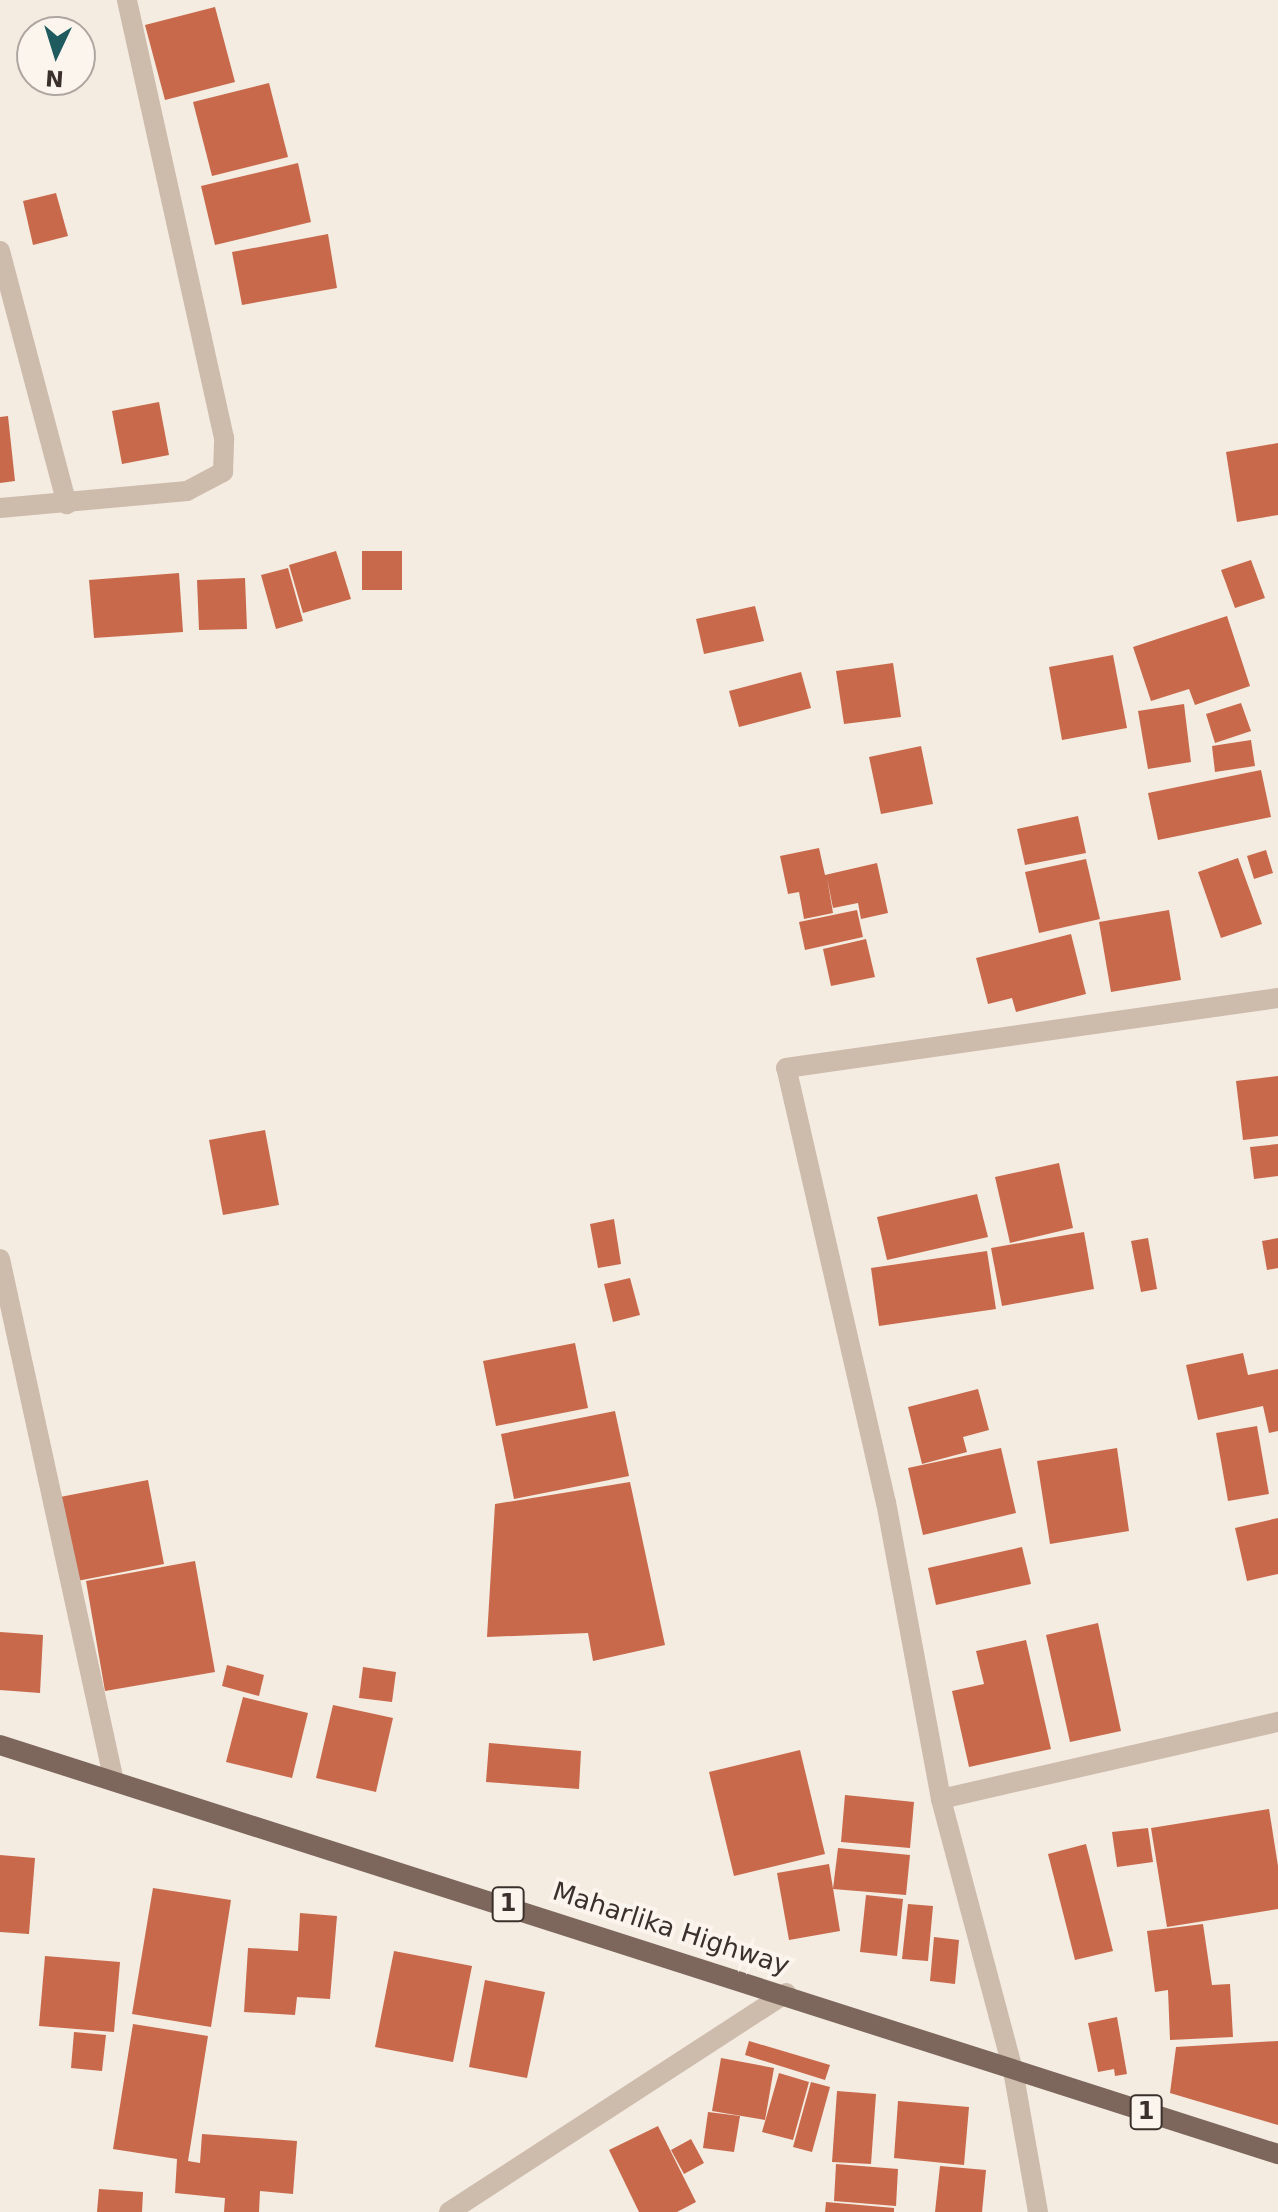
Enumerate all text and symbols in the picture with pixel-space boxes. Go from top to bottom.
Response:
north arrow [16,16,96,96]
text: N [44,65,64,92]
street label: Maharlika Highway [549,1876,793,1982]
road number: 1 [490,1884,526,1924]
road number: 1 [1128,2092,1164,2132]

